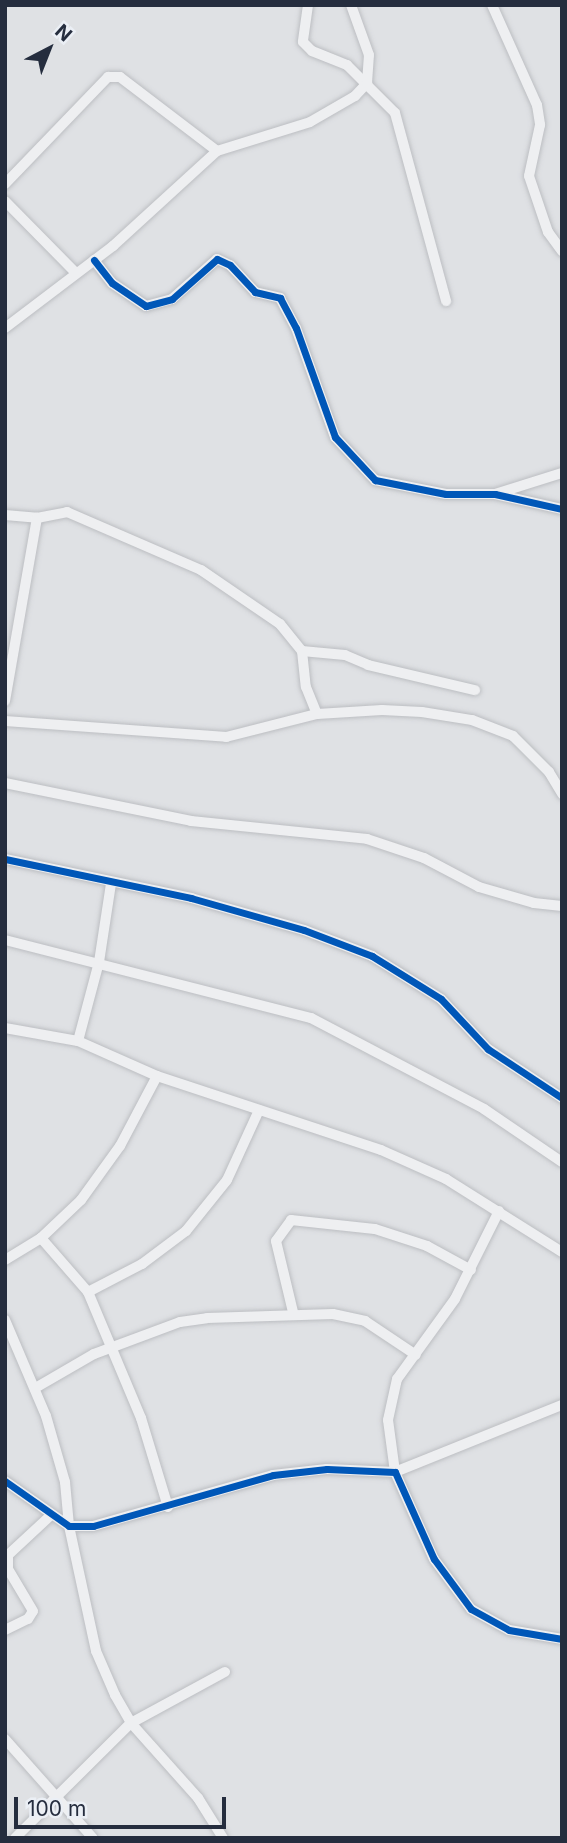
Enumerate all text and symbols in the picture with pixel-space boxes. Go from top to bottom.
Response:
north arrow [14,14,84,84]
text: N [50,20,76,46]
scale bar [18,1784,229,1828]
text: 100 m [27,1796,86,1821]

